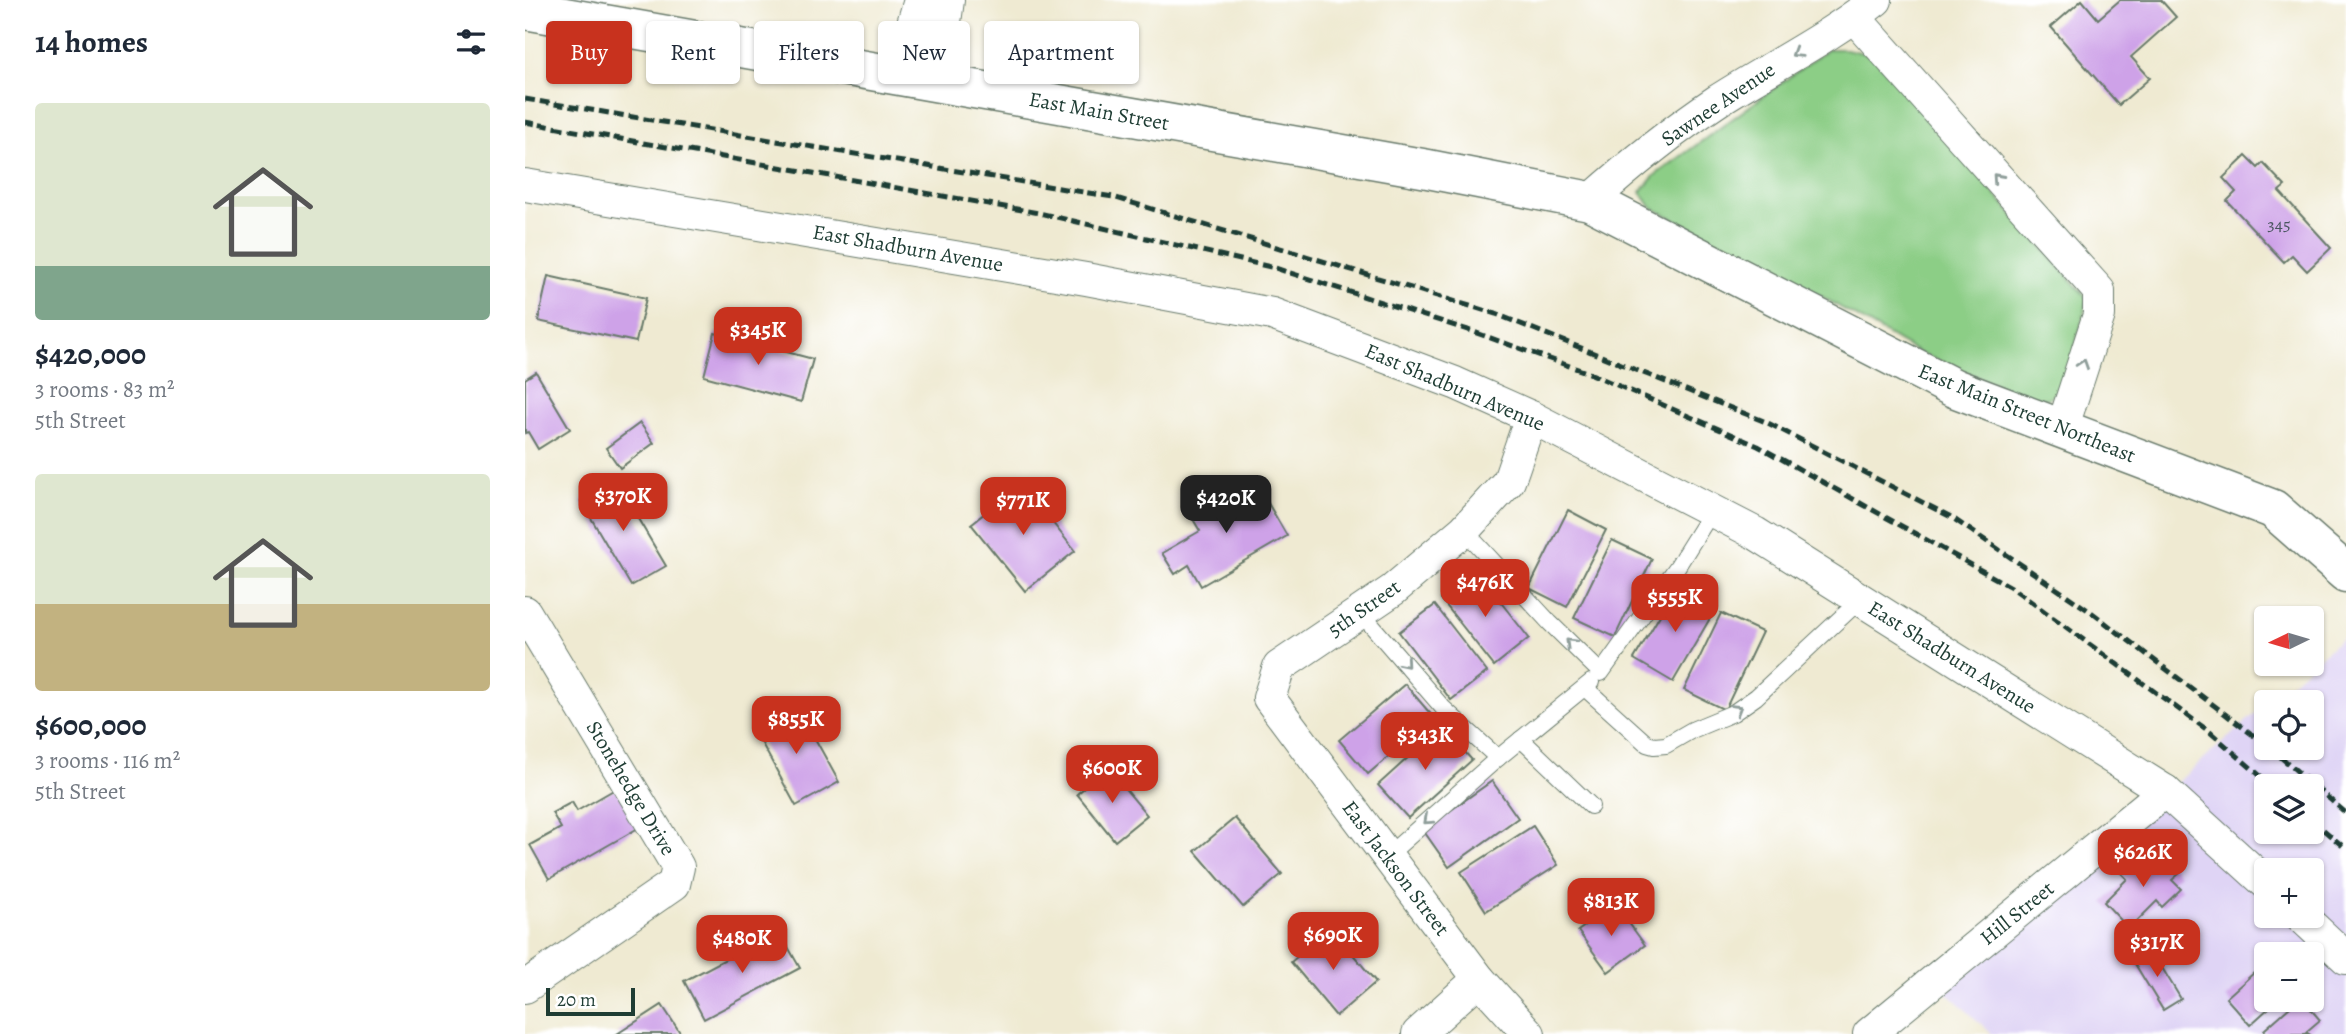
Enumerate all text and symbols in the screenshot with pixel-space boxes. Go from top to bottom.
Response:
chip: Buy [546,21,632,84]
chip: Rent [646,21,740,84]
chip: Filters [754,21,864,84]
chip: New [878,21,970,84]
chip: Apartment [984,21,1139,84]
text: 14 homes [35,22,148,62]
icon: filters [452,23,490,61]
one-way arrow [1790,45,1803,58]
street label: Sawnee Avenue [1655,56,1781,152]
street label: East Main Street [1027,85,1171,137]
icon: home [200,149,326,275]
one-way arrow [1993,173,2005,186]
house number: 345 [2267,212,2291,236]
street label: East Shadburn Avenue [811,217,1005,279]
pin: $345K [709,308,807,367]
text: $345K [730,314,786,345]
text: $420,000 [35,334,146,374]
street label: East Shadburn Avenue [1361,336,1549,438]
street label: East Main Street Northeast [1914,357,2140,469]
one-way arrow [2075,358,2089,371]
text: 3 rooms · 83 m² [35,374,175,405]
text: 5th Street [35,405,126,436]
pin: $370K [574,474,672,533]
pin: $420K [1177,476,1275,535]
pin: $771K [974,477,1072,537]
text: $370K [594,480,652,511]
text: $420K [1196,482,1256,513]
text: $771K [996,484,1050,515]
icon: home [200,520,326,646]
pin: $476K [1436,560,1534,619]
text: $476K [1456,566,1514,597]
street label: 5th Street [1322,573,1406,643]
pin: $555K [1626,574,1724,634]
text: $555K [1647,581,1703,612]
street label: East Shadburn Avenue [1863,594,2041,720]
north arrow [2254,606,2324,676]
map controls [2254,606,2324,1012]
one-way arrow [1565,638,1578,651]
one-way arrow [1397,655,1409,668]
button: locate [2254,690,2324,760]
pin: $855K [747,696,845,756]
text: $855K [768,703,824,734]
text: $600,000 [35,705,147,745]
one-way arrow [1729,705,1742,718]
pin: $343K [1376,712,1474,772]
street label: Stonehedge Drive [580,715,682,861]
text: $343K [1397,719,1453,750]
text: 3 rooms · 116 m² [35,745,180,776]
pin: $600K [1063,746,1161,805]
text: $600K [1082,752,1142,783]
button: layers [2254,774,2324,844]
text: 5th Street [35,776,126,807]
street label: East Jackson Street [1336,795,1456,942]
one-way arrow [1423,812,1436,824]
pin: $626K [2094,830,2192,889]
text: $626K [2114,836,2172,867]
button: + [2254,858,2324,928]
street label: Hill Street [1974,875,2060,951]
pin: $813K [1562,878,1660,938]
text: $813K [1584,885,1639,916]
pin: $690K [1284,912,1382,972]
pin: $480K [693,916,791,975]
text: $690K [1304,919,1362,950]
pin: $317K [2108,920,2206,979]
text: $480K [712,922,772,953]
text: $317K [2130,926,2184,957]
button: − [2254,942,2324,1012]
scale bar [546,985,635,1017]
text: 20 m [557,987,596,1013]

